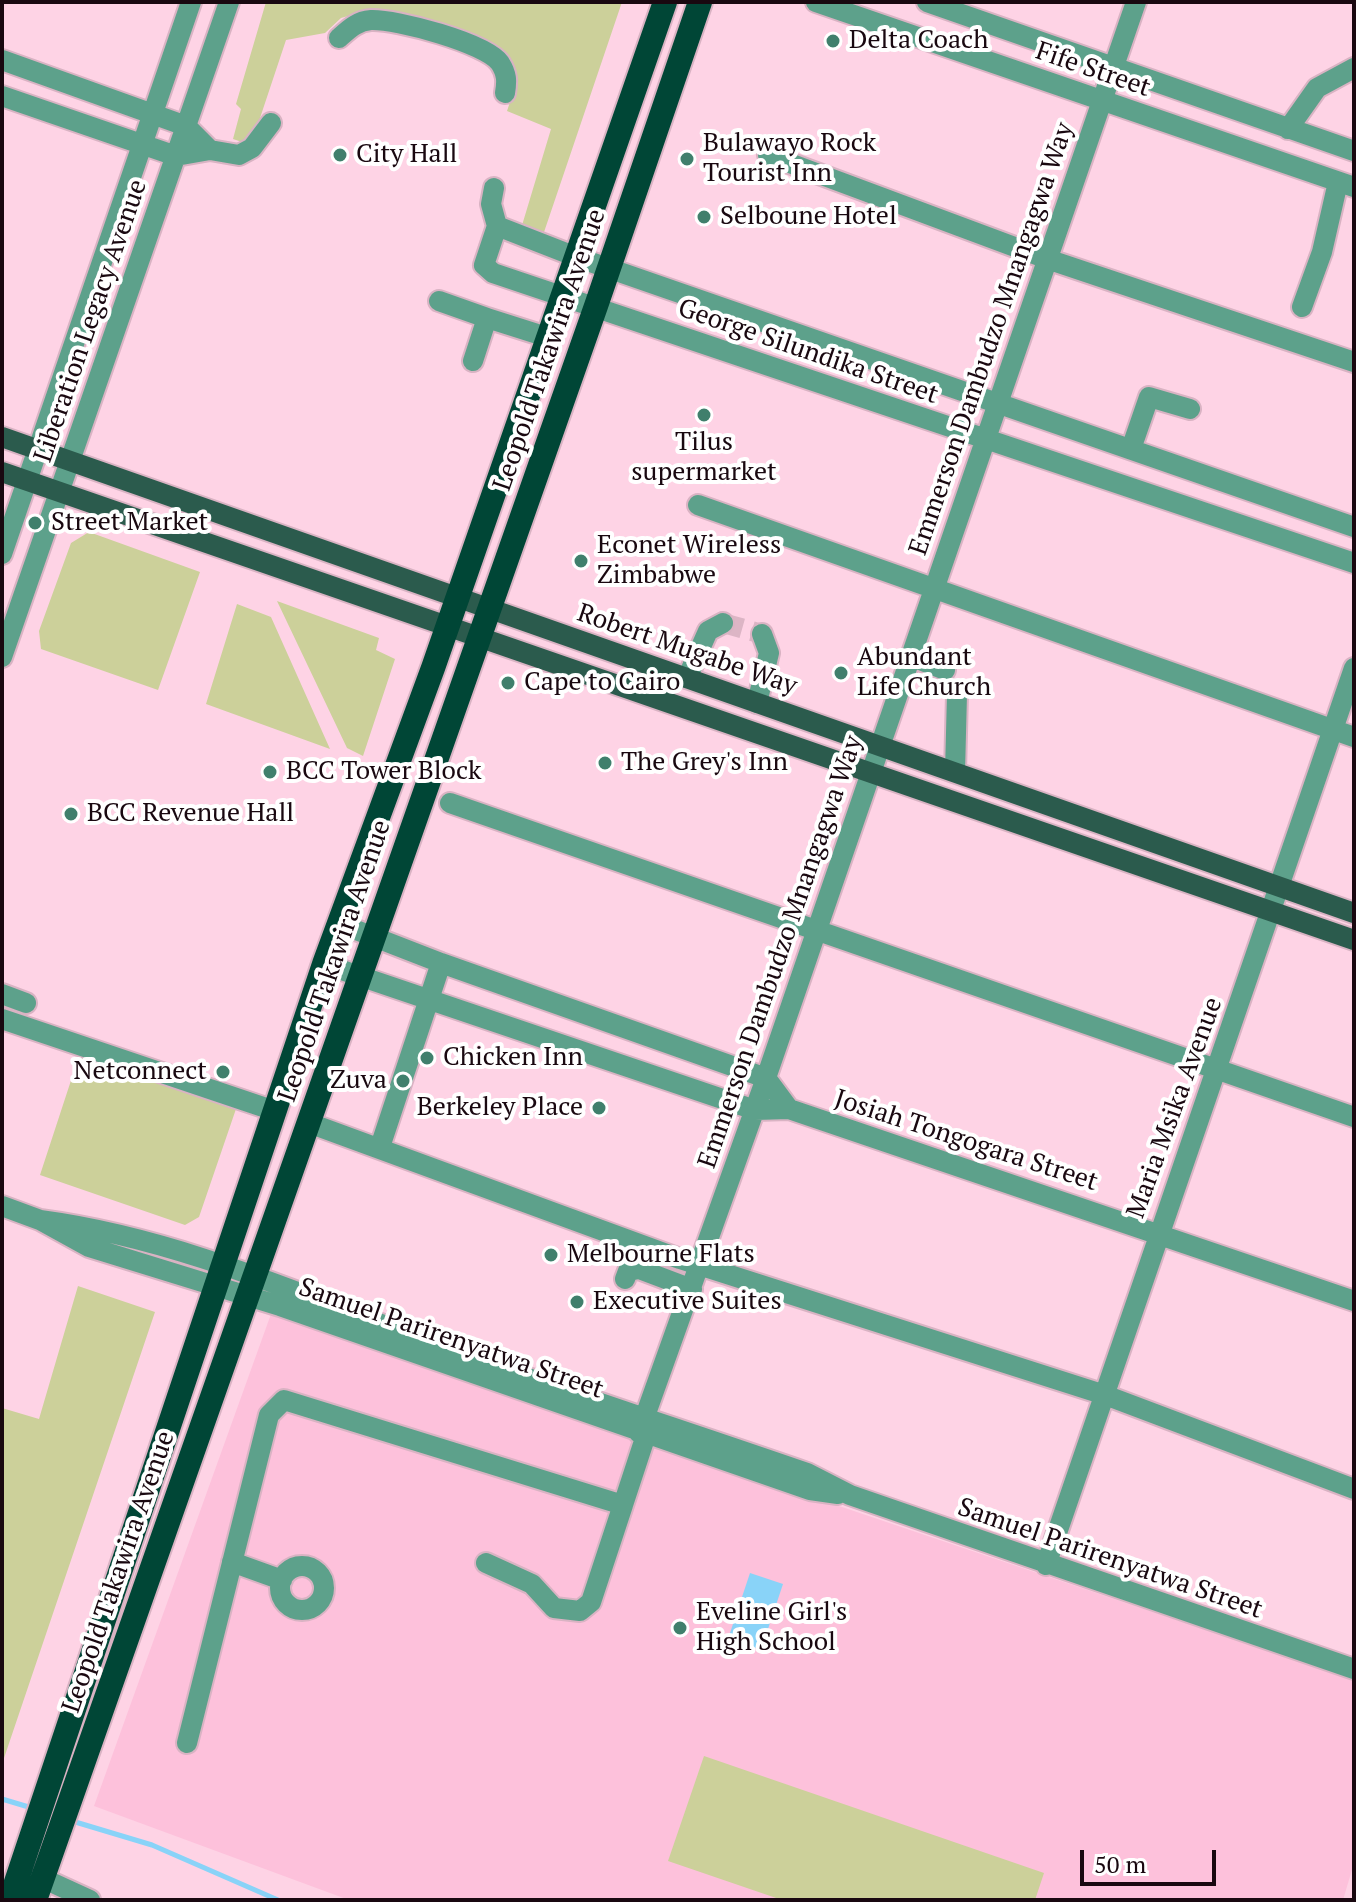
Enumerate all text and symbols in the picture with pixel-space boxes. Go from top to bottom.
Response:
place label: Delta Coach [849,25,988,57]
marker: Delta Coach [824,32,842,50]
street label: Fife Street [1032,36,1154,104]
street label: Emmerson Dambudzo Mnangagwa Way [903,119,1081,559]
place label: Bulawayo Rock Tourist Inn [703,128,876,190]
place label: City Hall [356,139,457,171]
marker: City Hall [331,146,349,164]
marker: Bulawayo Rock Tourist Inn [678,150,696,168]
street label: Liberation Legacy Avenue [28,176,154,466]
place label: Selboune Hotel [720,201,897,233]
street label: Leopold Takawira Avenue [487,205,613,495]
marker: Selboune Hotel [695,208,713,226]
street label: George Silundika Street [674,293,942,411]
marker: Tilus supermarket [695,406,713,424]
place label: Tilus supermarket [631,427,777,488]
place label: Street Market [51,507,208,539]
marker: Street Market [26,514,44,532]
place label: Econet Wireless Zimbabwe [597,530,781,592]
marker: Econet Wireless Zimbabwe [572,552,590,570]
street label: Robert Mugabe Way [573,598,801,702]
place label: Abundant Life Church [857,642,991,704]
marker: Abundant Life Church [832,664,850,682]
place label: Cape to Cairo [524,667,680,699]
marker: Cape to Cairo [499,674,517,692]
street label: Emmerson Dambudzo Mnangagwa Way [692,732,870,1172]
place label: The Grey's Inn [621,747,788,779]
marker: The Grey's Inn [596,754,614,772]
place label: BCC Tower Block [286,756,481,788]
marker: BCC Tower Block [261,763,279,781]
place label: BCC Revenue Hall [87,798,294,830]
marker: BCC Revenue Hall [62,805,80,823]
street label: Leopold Takawira Avenue [272,816,398,1106]
street label: Maria Msika Avenue [1121,993,1229,1223]
place label: Chicken Inn [443,1042,583,1074]
marker: Chicken Inn [418,1049,436,1067]
place label: Netconnect [74,1056,207,1088]
marker: Netconnect [214,1063,232,1081]
place label: Zuva [330,1065,387,1097]
marker: Zuva [394,1072,412,1090]
street label: Josiah Tongogara Street [830,1084,1102,1198]
place label: Berkeley Place [417,1092,583,1124]
marker: Berkeley Place [590,1099,608,1117]
place label: Melbourne Flats [567,1239,755,1271]
marker: Melbourne Flats [542,1246,560,1264]
street label: Samuel Parirenyatwa Street [295,1272,607,1406]
place label: Executive Suites [593,1286,782,1318]
marker: Executive Suites [568,1293,586,1311]
street label: Leopold Takawira Avenue [56,1427,182,1717]
street label: Samuel Parirenyatwa Street [954,1492,1266,1626]
place label: Eveline Girl's High School [696,1597,847,1658]
marker: Eveline Girl's High School [671,1619,689,1637]
scale bar [1084,1834,1220,1884]
text: 50 m [1094,1848,1146,1880]

